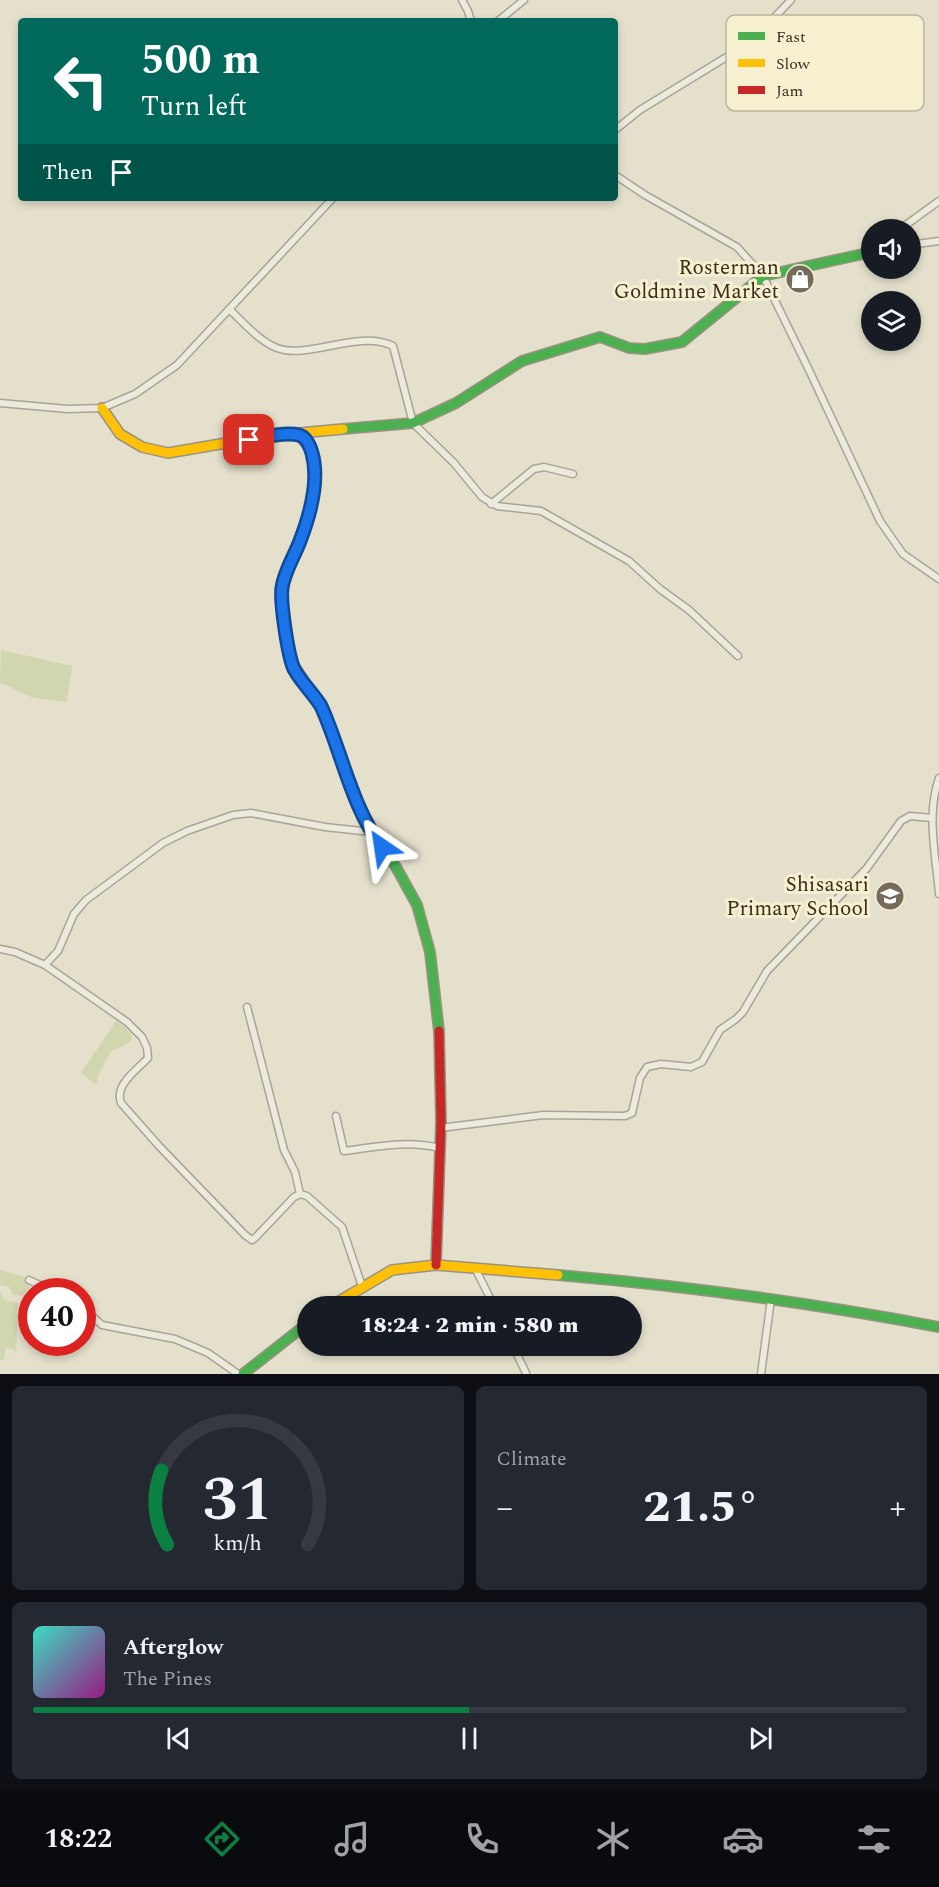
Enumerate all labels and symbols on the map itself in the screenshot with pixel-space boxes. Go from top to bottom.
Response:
legend [726,15,924,111]
text: Fast [776,25,806,49]
text: Slow [776,52,811,76]
text: Jam [776,79,804,103]
place label: Rosterman Goldmine Market [614,252,779,308]
shop icon: Rosterman Goldmine Market [784,263,816,295]
pin [223,414,274,465]
position arrow [350,815,414,879]
place label: Shisasari Primary School [726,869,869,925]
school or university icon: Shisasari Primary School [874,880,906,912]
speed limit sign: 40 [18,1278,96,1356]

